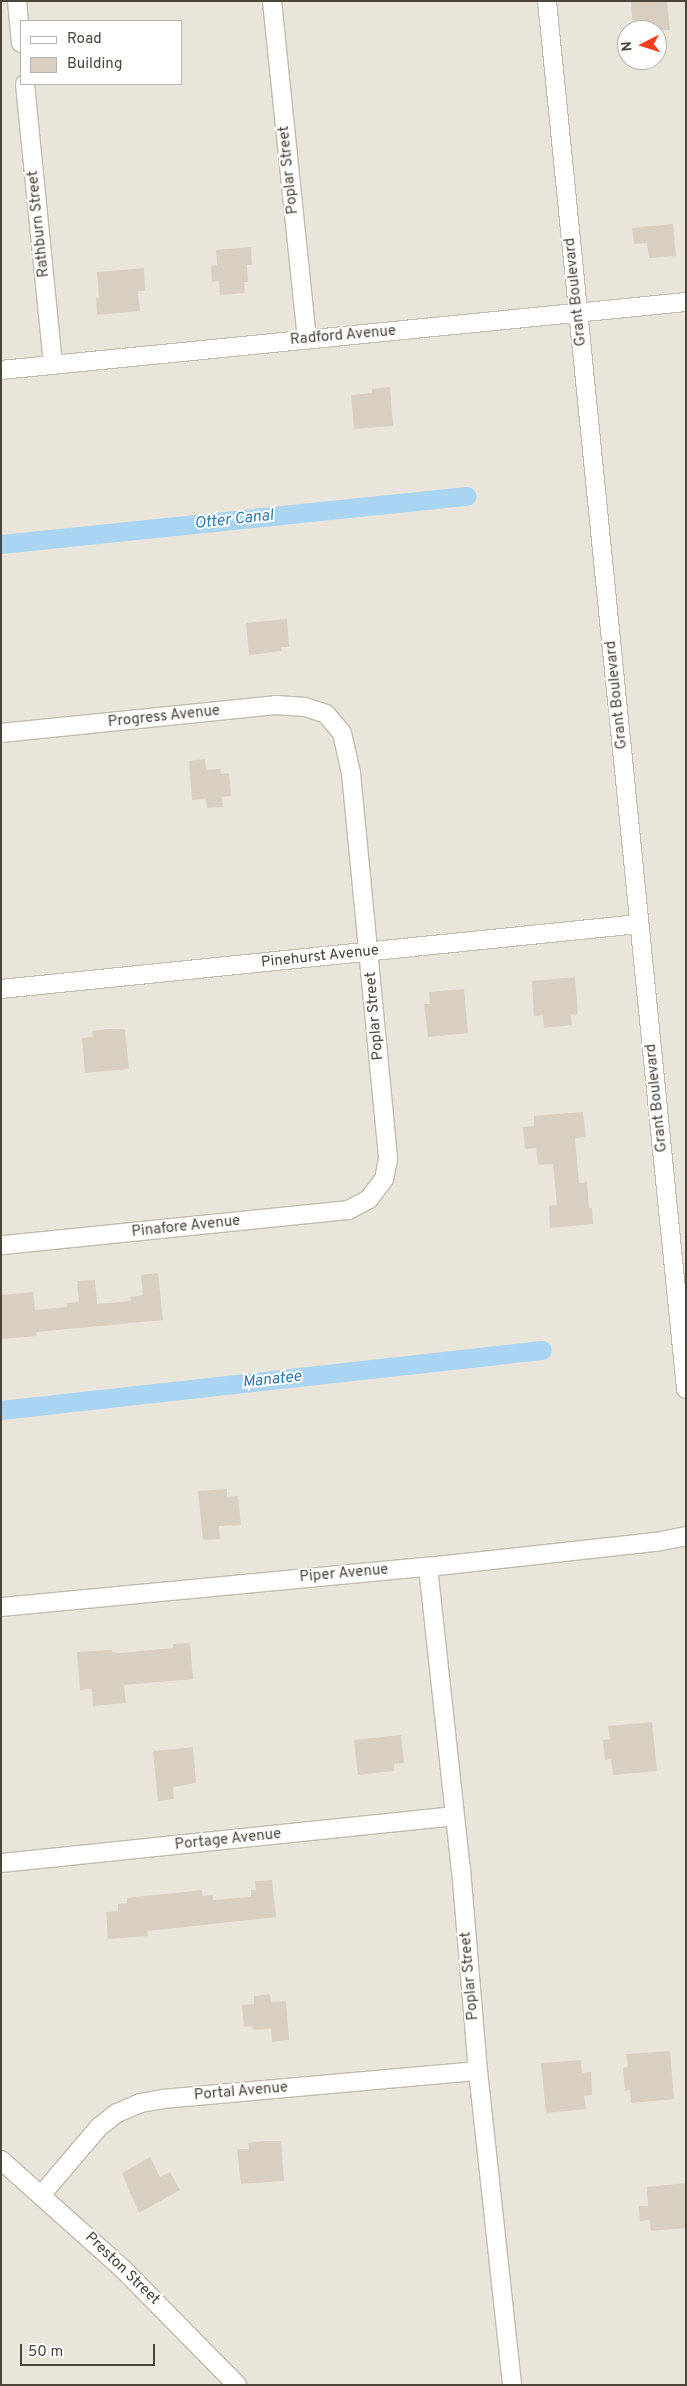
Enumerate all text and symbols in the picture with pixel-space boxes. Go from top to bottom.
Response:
legend [20,20,182,85]
north arrow [617,20,667,70]
text: Road [67,30,102,49]
text: N [619,41,636,52]
text: Building [67,55,122,74]
street label: Poplar Street [275,125,303,215]
street label: Rathburn Street [24,170,54,278]
street label: Grant Boulevard [561,237,591,347]
street label: Radford Avenue [289,322,397,350]
water label: Otter Canal [194,506,274,534]
street label: Grant Boulevard [602,640,632,750]
street label: Progress Avenue [107,702,221,732]
street label: Pinehurst Avenue [260,942,380,972]
street label: Poplar Street [362,971,388,1061]
street label: Grant Boulevard [642,1043,672,1153]
street label: Pinafore Avenue [130,1212,242,1242]
water label: Manatee [242,1367,302,1393]
street label: Piper Avenue [299,1561,389,1587]
street label: Portage Avenue [174,1825,282,1855]
street label: Poplar Street [457,1931,483,2021]
street label: Portal Avenue [193,2079,289,2105]
street label: Preston Street [81,2229,163,2309]
scale bar [22,2334,158,2366]
text: 50 m [28,2343,63,2362]

